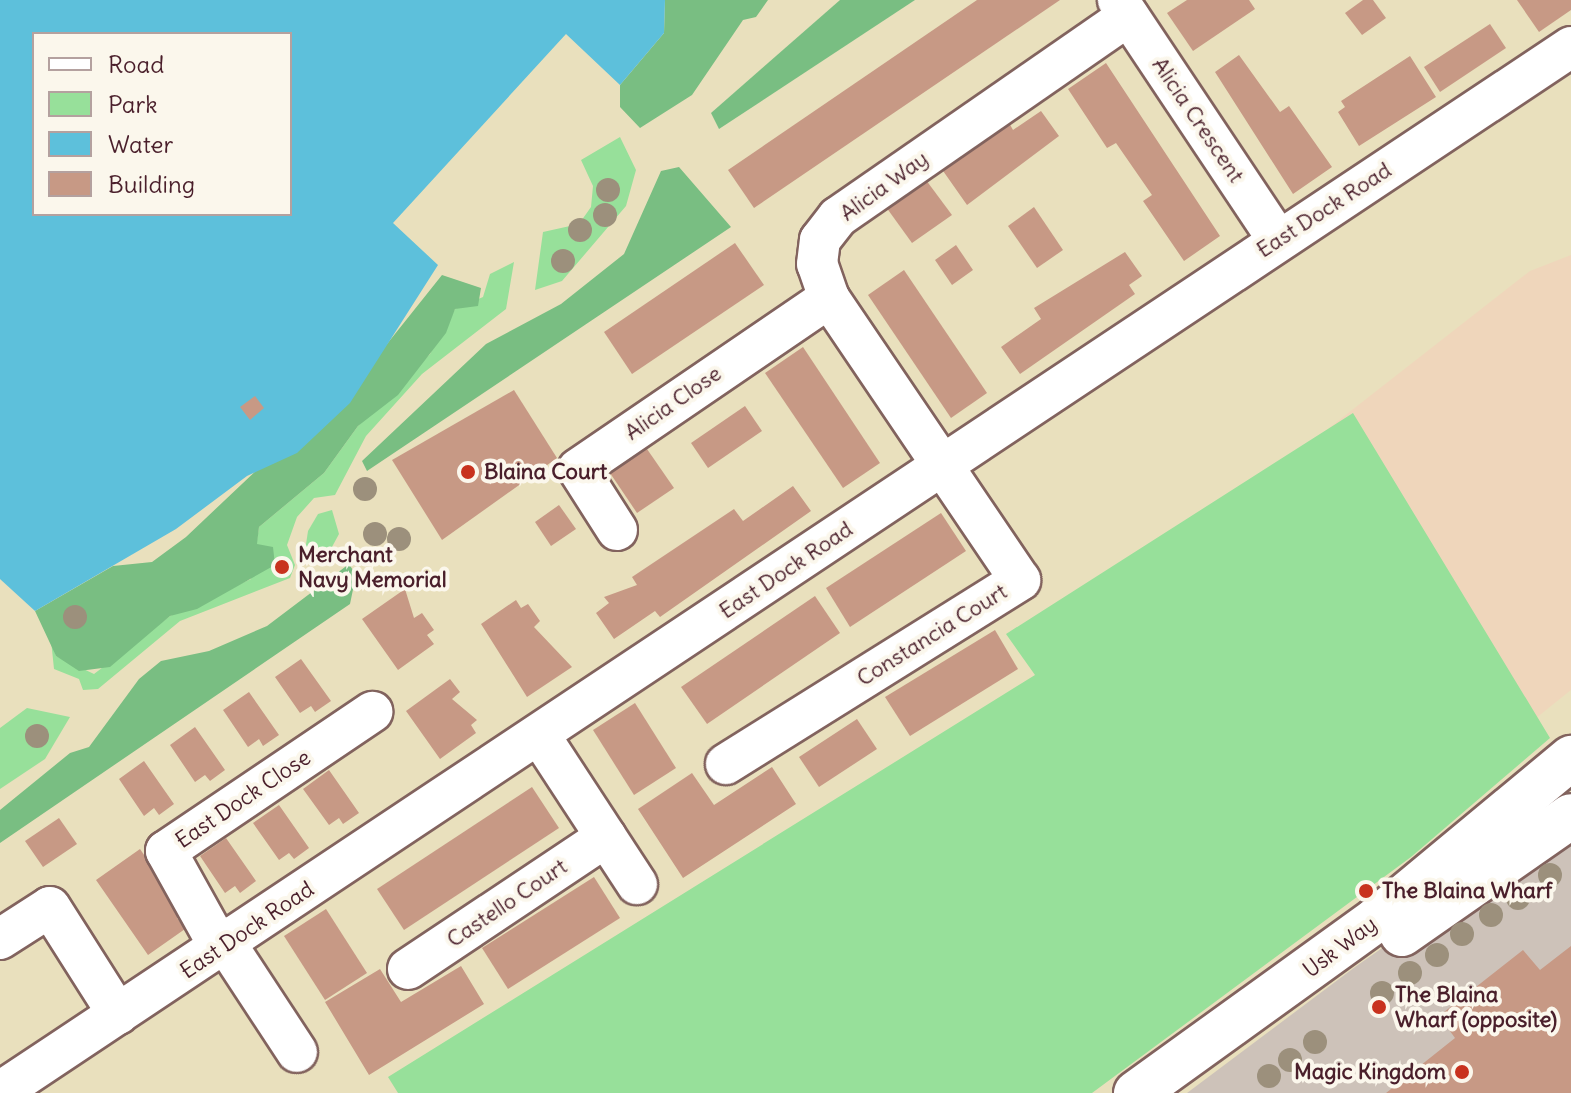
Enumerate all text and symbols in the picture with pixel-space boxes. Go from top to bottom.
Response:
legend [32,32,292,216]
text: Road [108,49,164,79]
street label: Alicia Crescent [1147,52,1249,188]
text: Park [108,89,158,119]
text: Water [108,129,173,159]
street label: Alicia Way [835,145,933,227]
street label: East Dock Road [1252,157,1396,263]
text: Building [108,169,195,199]
street label: Alicia Close [620,360,726,446]
place label: Blaina Court [484,459,607,485]
marker: Blaina Court [459,463,477,481]
street label: East Dock Road [714,516,858,624]
place label: Merchant Navy Memorial [298,541,447,592]
marker: Merchant Navy Memorial [273,558,291,576]
street label: Constancia Court [852,578,1012,692]
street label: East Dock Close [171,744,315,854]
street label: Castello Court [442,853,572,953]
street label: East Dock Road [175,876,319,984]
place label: The Blaina Wharf [1382,878,1552,904]
marker: The Blaina Wharf [1357,882,1375,900]
street label: Usk Way [1298,911,1382,983]
place label: The Blaina Wharf (opposite) [1395,981,1557,1032]
marker: The Blaina Wharf (opposite) [1370,998,1388,1016]
place label: Magic Kingdom [1294,1059,1446,1085]
marker: Magic Kingdom [1453,1063,1471,1081]

